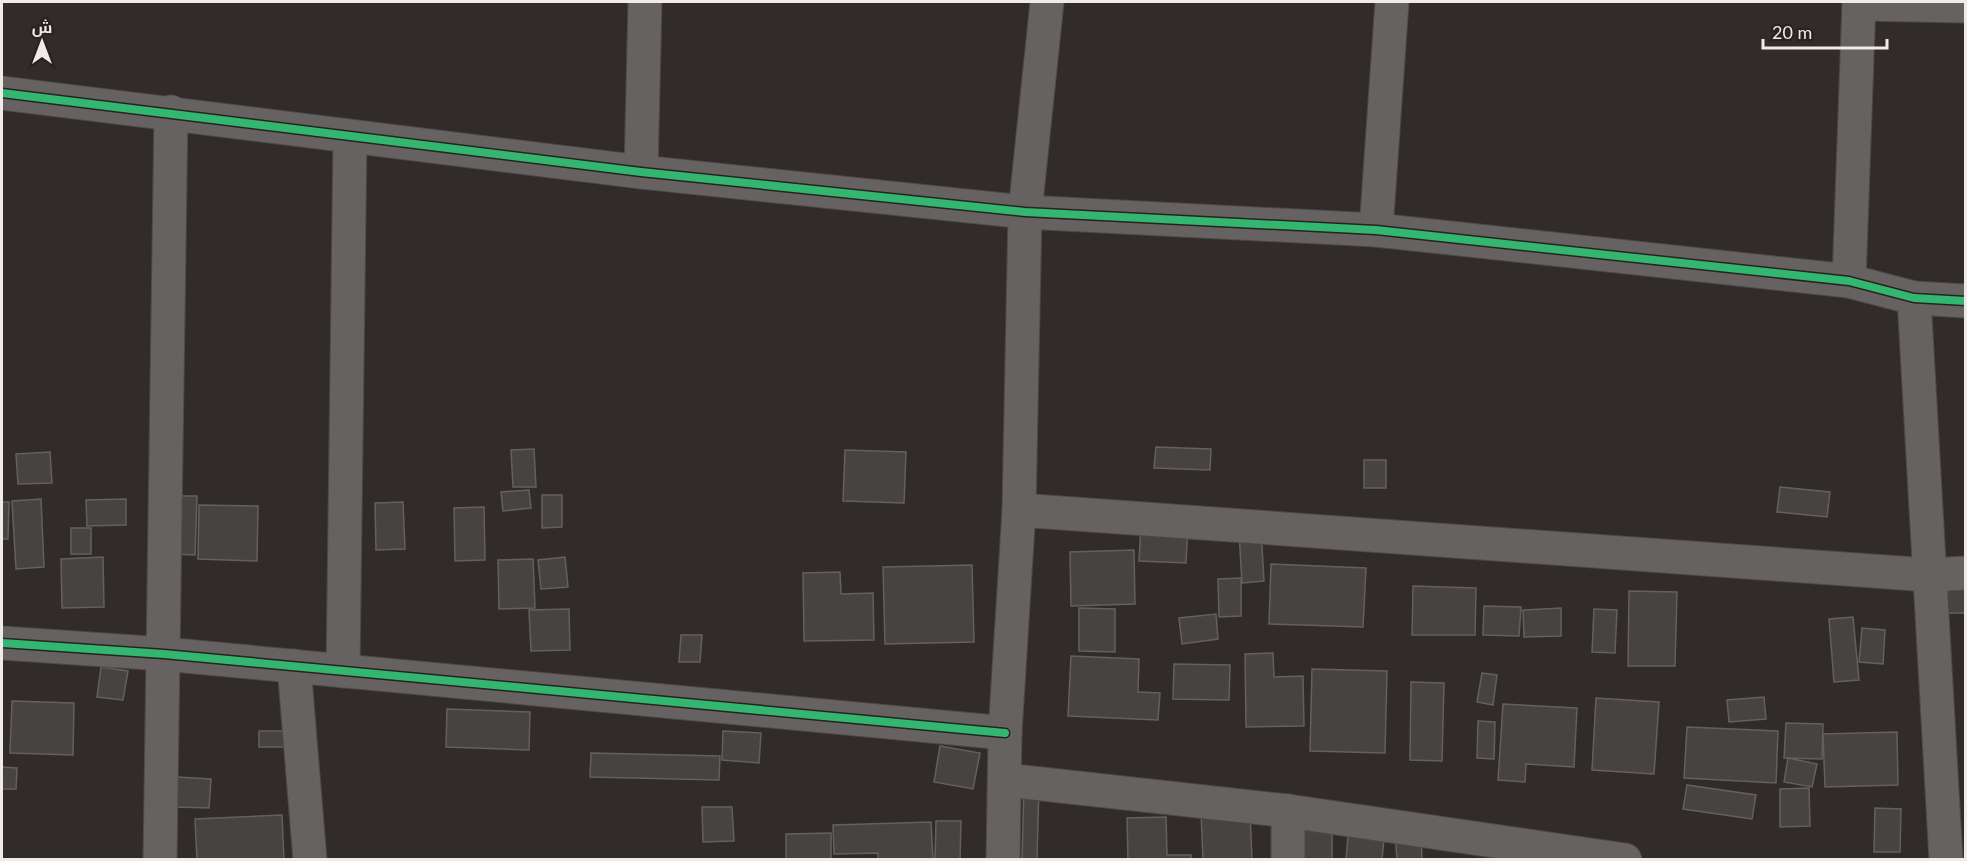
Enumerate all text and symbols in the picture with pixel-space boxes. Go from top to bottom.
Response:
north arrow [12,12,72,72]
scale bar [1763,12,1888,50]
text: ش [32,17,52,37]
text: 20 m [1772,21,1812,43]

